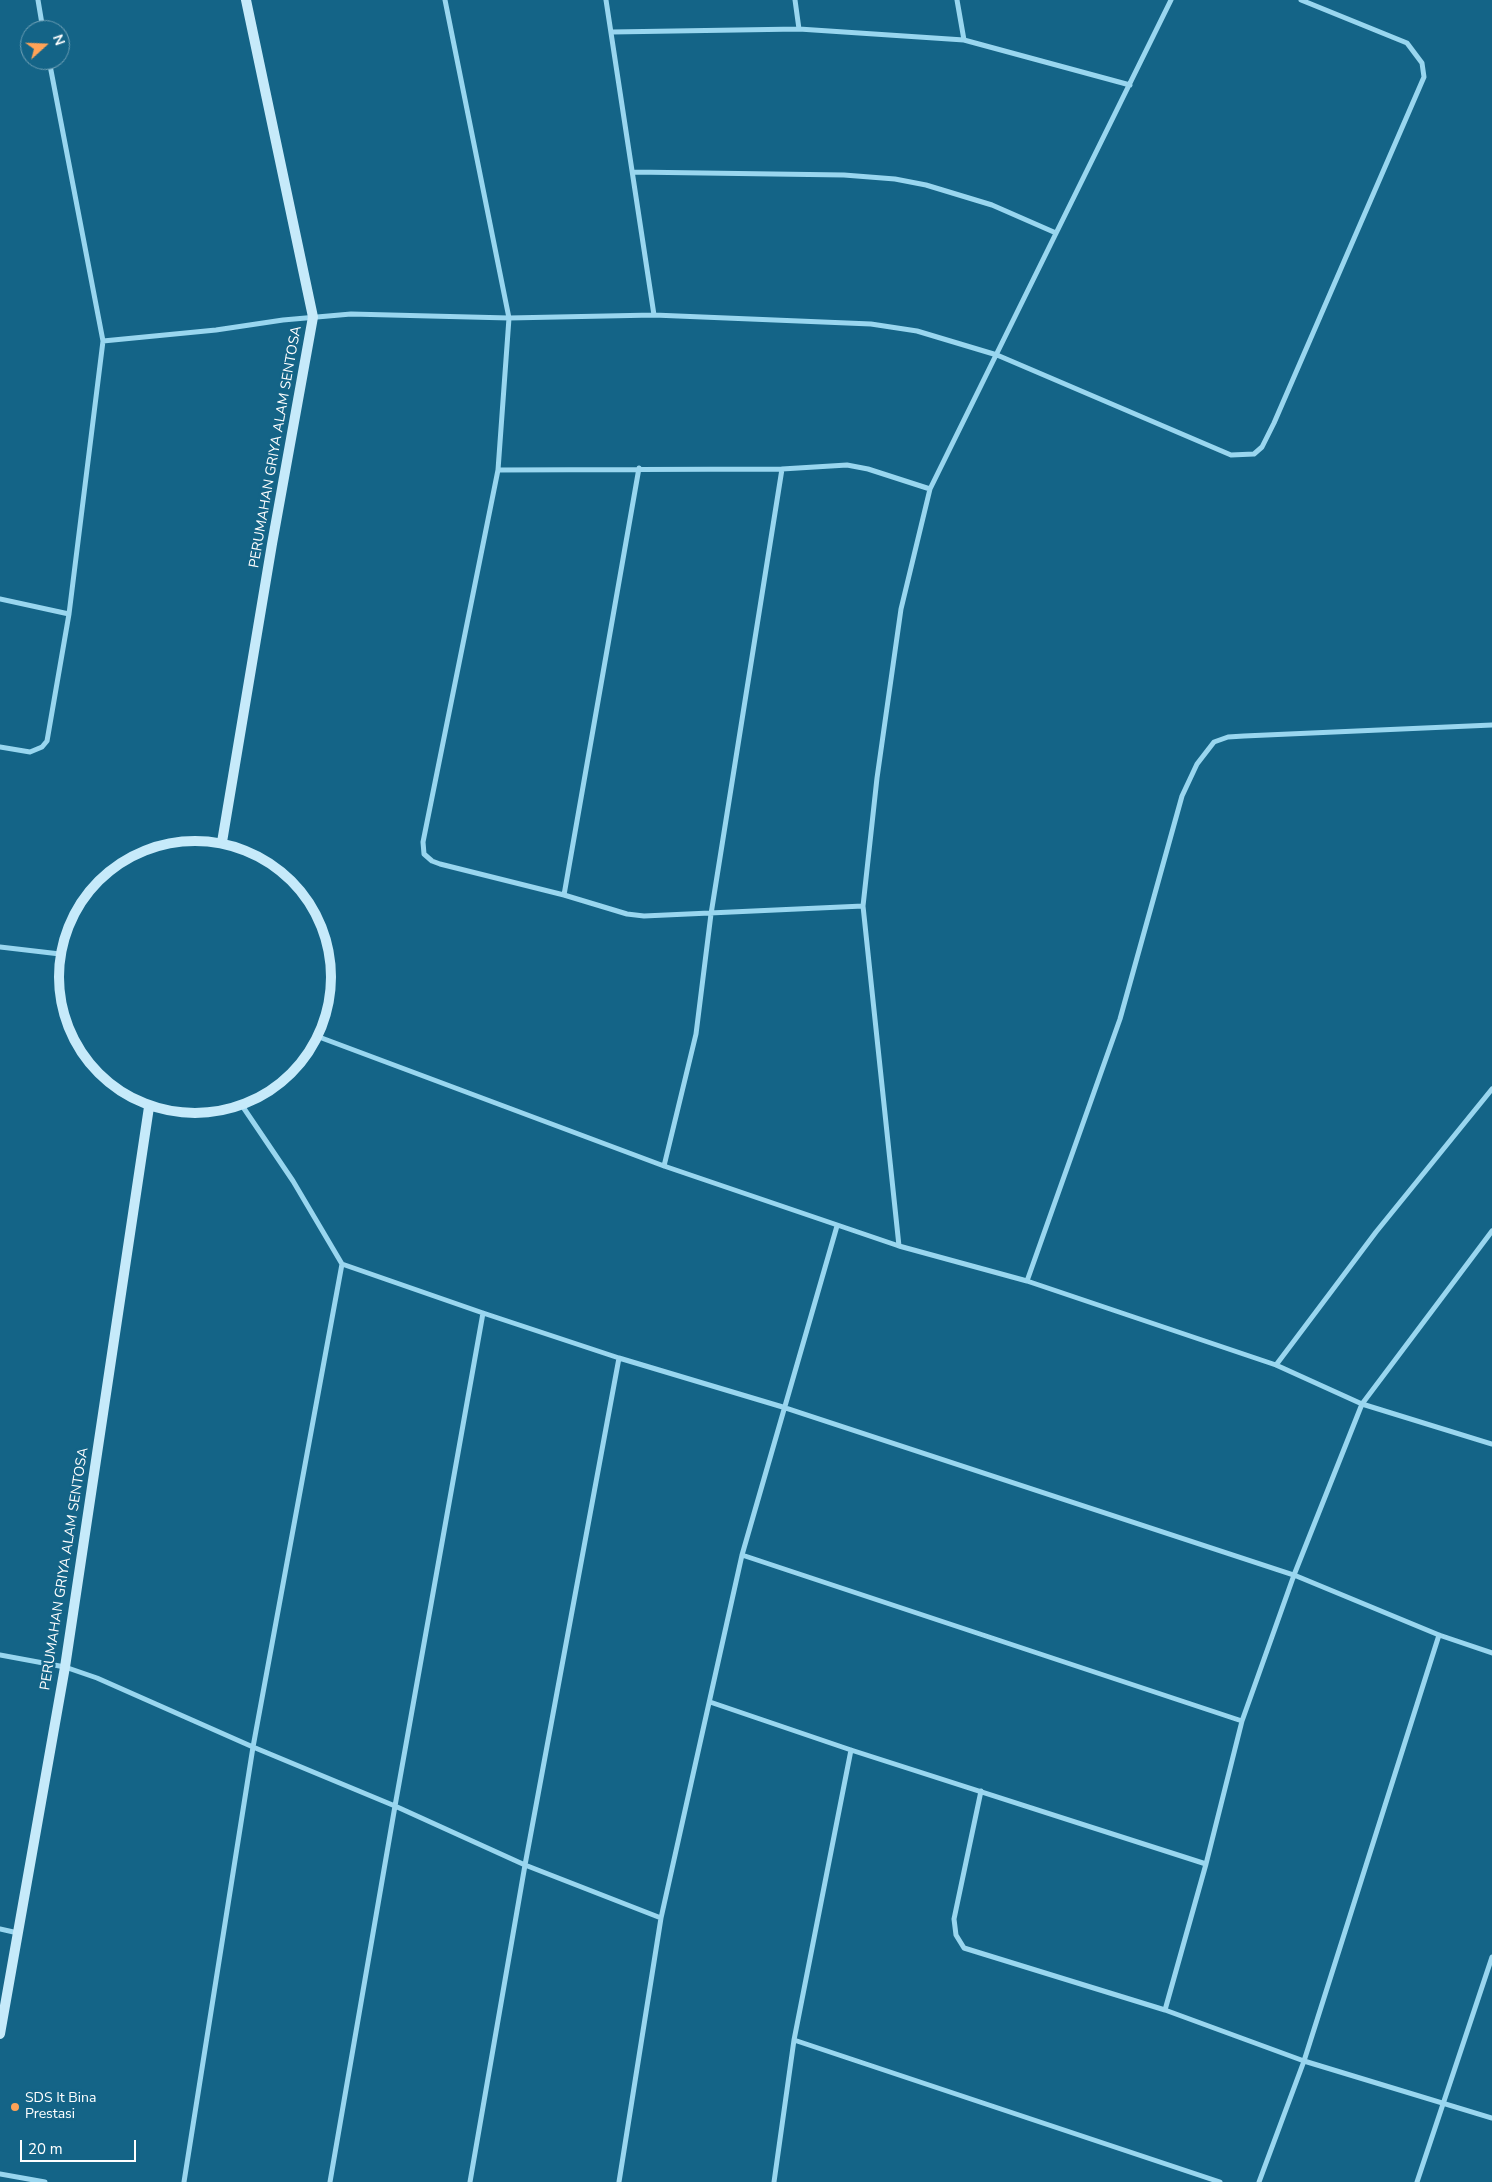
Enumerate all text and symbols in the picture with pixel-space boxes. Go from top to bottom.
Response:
north arrow [20,20,70,70]
text: N [48,32,69,48]
street label: PERUMAHAN GRIYA ALAM SENTOSA [246,325,306,569]
street label: PERUMAHAN GRIYA ALAM SENTOSA [37,1446,93,1692]
place label: SDS It Bina Prestasi [25,2091,96,2124]
marker: SDS It Bina Prestasi [9,2101,21,2113]
scale bar [22,2130,139,2162]
text: 20 m [28,2139,63,2159]

